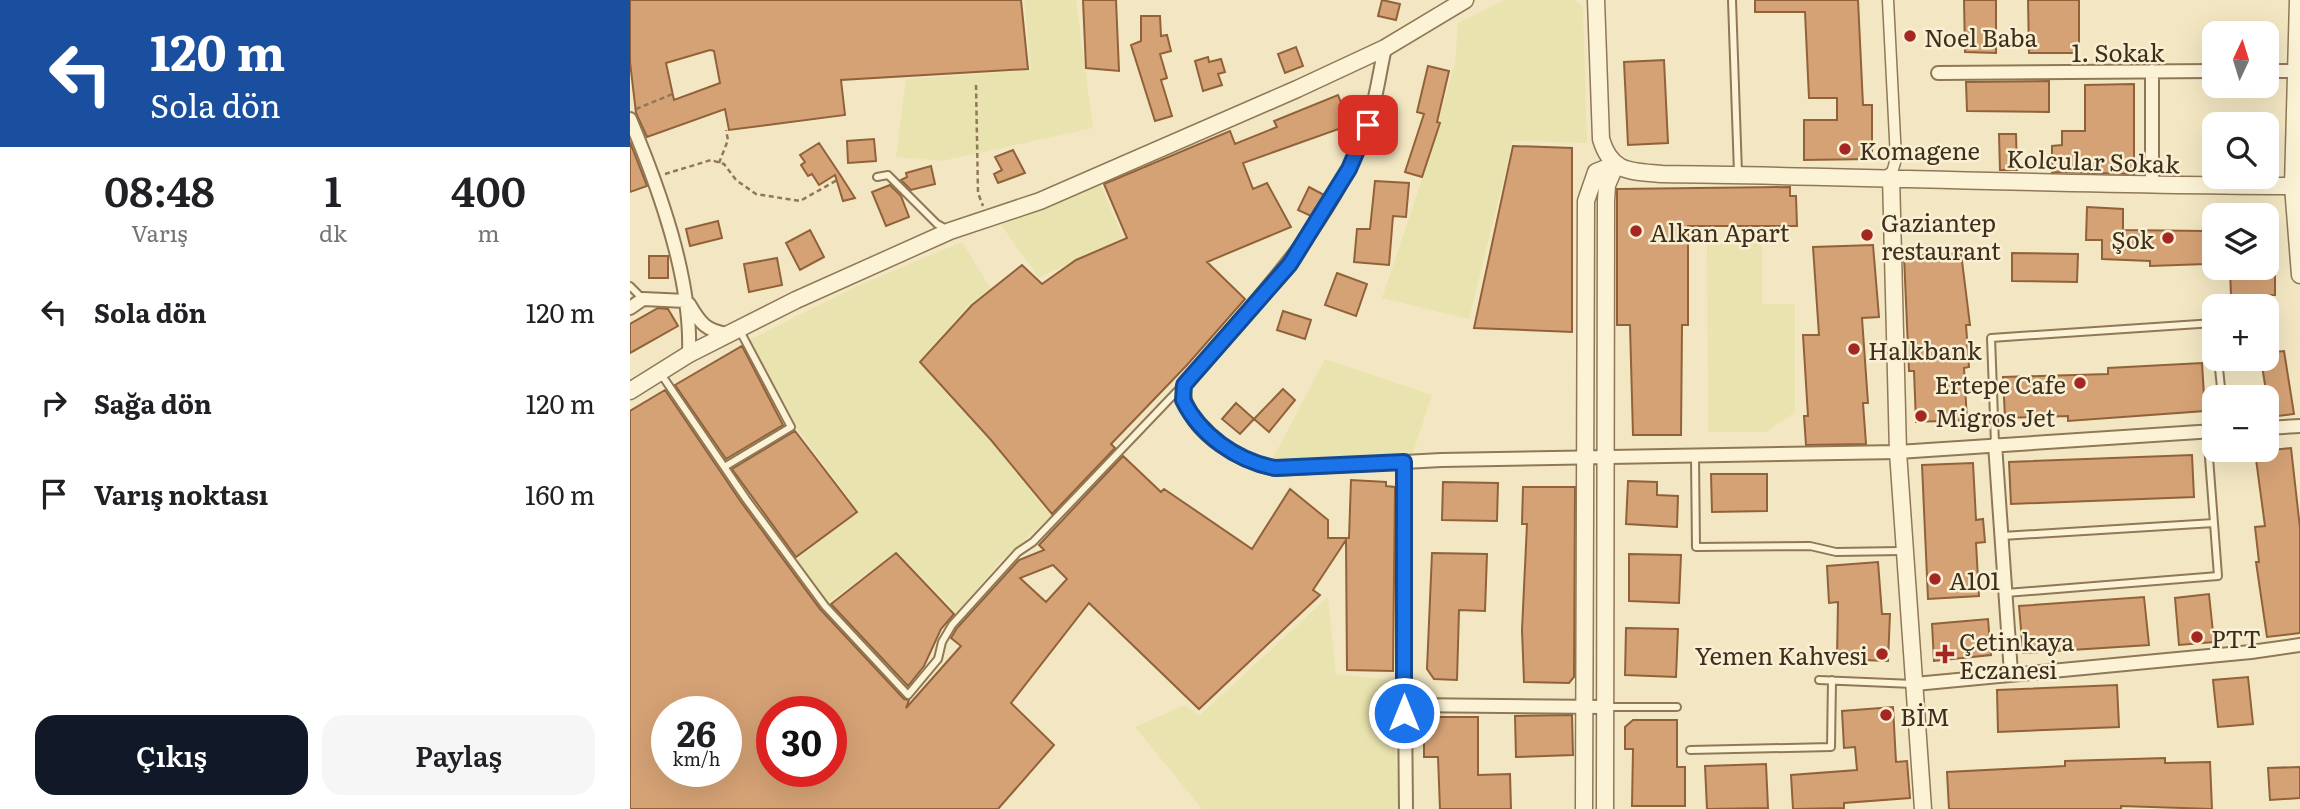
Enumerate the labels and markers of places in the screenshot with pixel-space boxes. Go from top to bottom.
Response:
place label: Noel Baba [1924,19,2037,54]
marker: Noel Baba [1902,28,1918,44]
pin [1338,95,1398,155]
place label: Komagene [1859,132,1980,167]
marker: Komagene [1837,141,1853,157]
place label: Gaziantep restaurant [1881,204,2001,267]
place label: Alkan Apart [1650,214,1790,249]
place label: Şok [2111,221,2154,256]
marker: Alkan Apart [1628,223,1644,239]
marker: Gaziantep restaurant [1859,227,1875,243]
marker: Şok [2160,230,2176,246]
place label: Halkbank [1868,332,1982,367]
marker: Halkbank [1846,341,1862,357]
place label: Ertepe Cafe [1935,366,2066,401]
marker: Ertepe Cafe [2072,375,2088,391]
place label: Migros Jet [1935,399,2055,434]
marker: Migros Jet [1913,408,1929,424]
place label: A101 [1949,562,2000,597]
marker: A101 [1927,571,1943,587]
place label: PTT [2211,620,2261,655]
place label: Çetinkaya Eczanesi [1959,623,2074,686]
marker: PTT [2189,629,2205,645]
place label: Yemen Kahvesi [1695,637,1868,672]
marker: Yemen Kahvesi [1874,646,1890,662]
marker: Çetinkaya Eczanesi [1937,646,1953,662]
place label: BİM [1900,698,1950,733]
marker: BİM [1878,707,1894,723]

